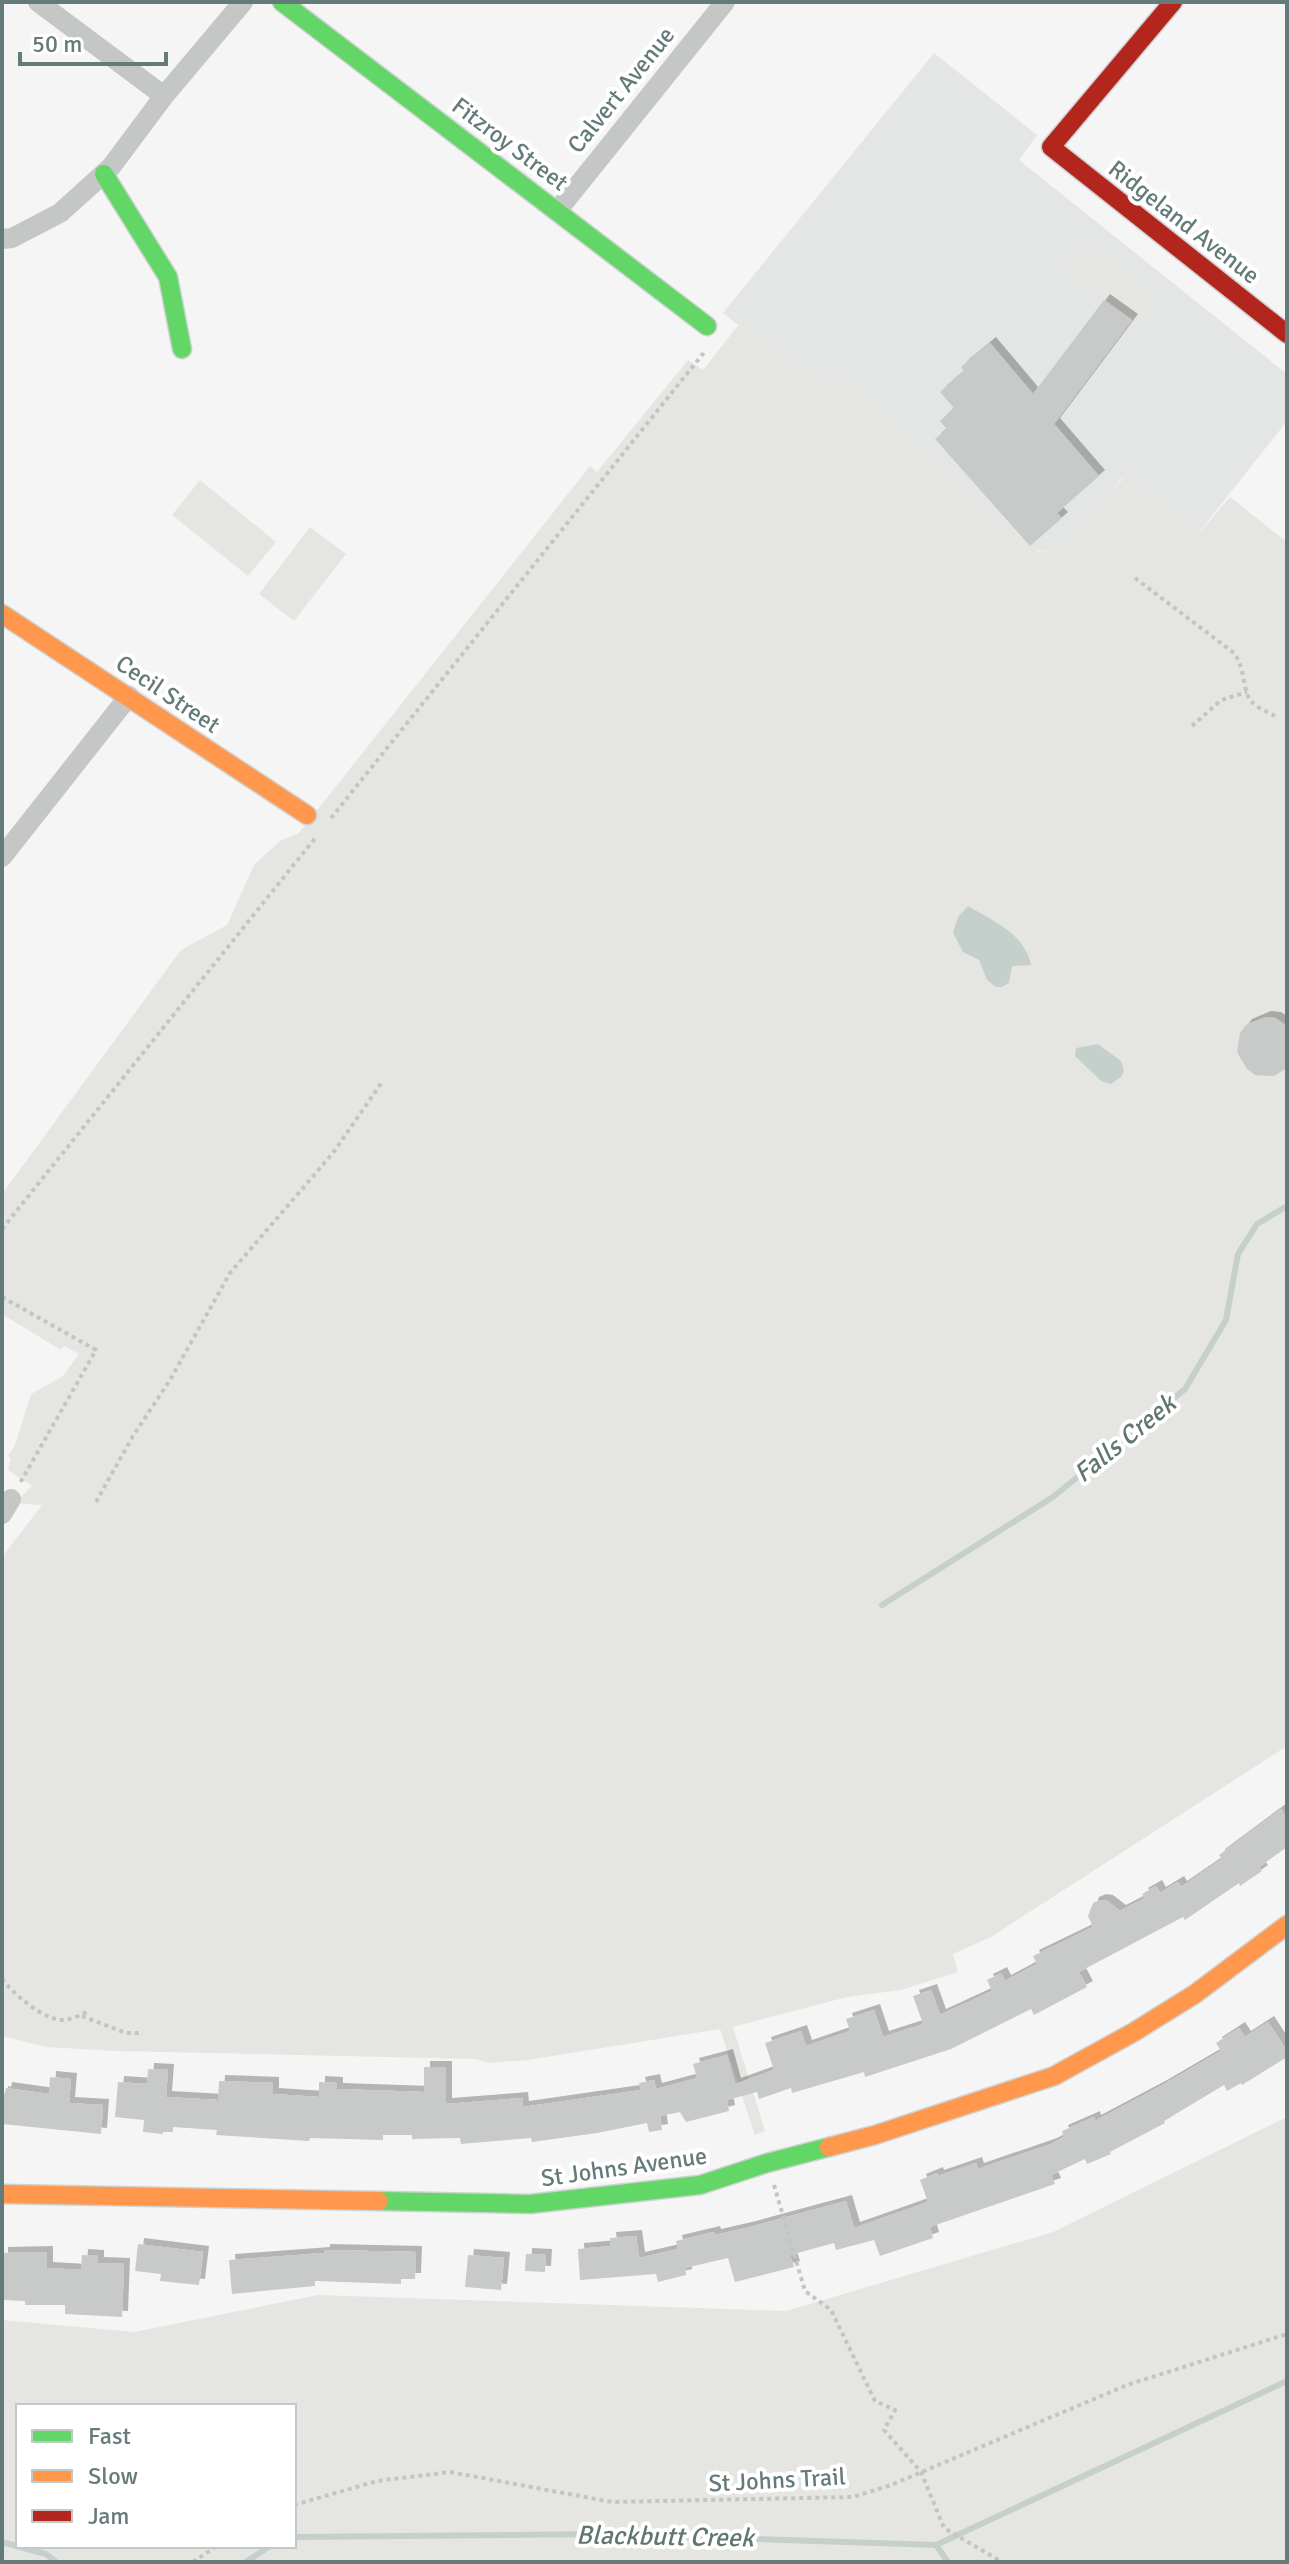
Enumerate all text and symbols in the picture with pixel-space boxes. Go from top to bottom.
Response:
scale bar [20,16,166,66]
street label: Calvert Avenue [561,21,681,159]
text: 50 m [32,29,82,59]
street label: Fitzroy Street [446,91,574,197]
street label: Ridgeland Avenue [1102,154,1266,290]
street label: Cecil Street [110,648,226,740]
water label: Falls Creek [1068,1387,1184,1490]
street label: St Johns Avenue [539,2141,709,2193]
legend [16,2404,296,2548]
text: Fast [88,2421,131,2451]
text: Slow [88,2461,138,2491]
street label: St Johns Trail [708,2461,846,2499]
text: Jam [88,2501,129,2531]
water label: Blackbutt Creek [576,2519,756,2555]

